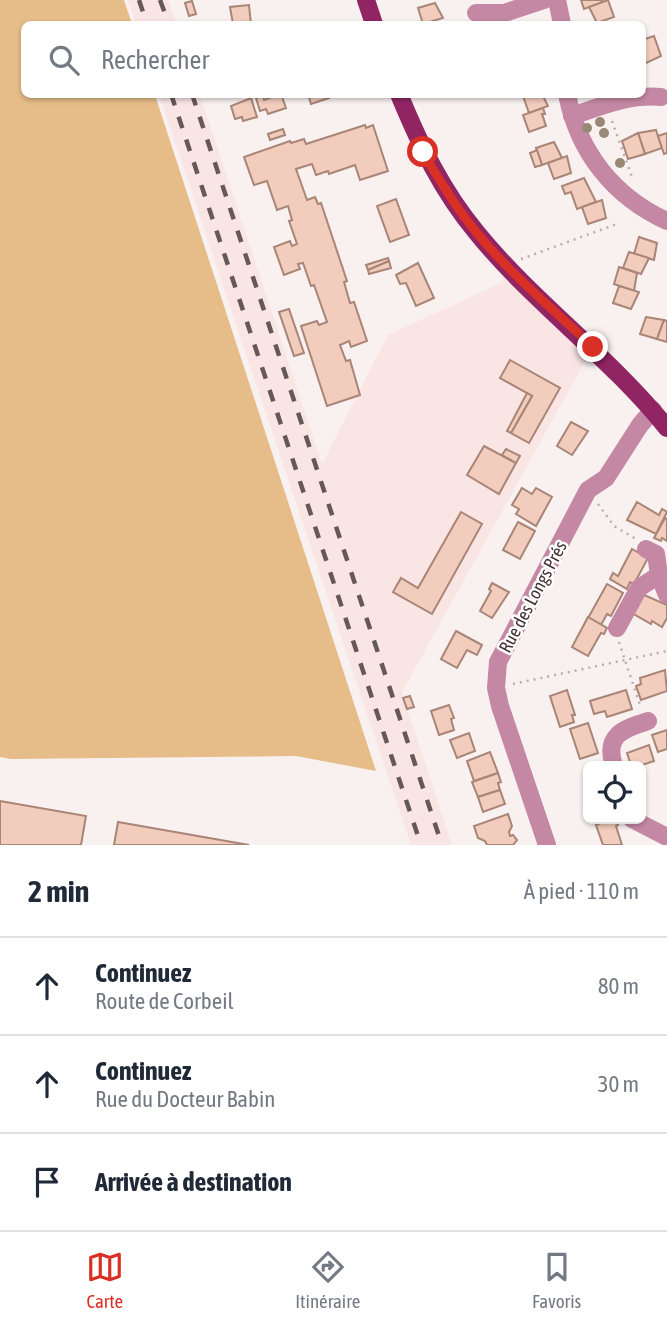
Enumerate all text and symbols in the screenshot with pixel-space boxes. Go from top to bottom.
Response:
search box [21,21,646,98]
icon: search [45,41,83,79]
text: Rechercher [101,45,209,75]
route start [407,136,438,167]
route end [577,331,608,362]
street label: Rue des Longs Prés [494,537,571,656]
map controls [583,761,646,824]
button: locate [583,761,646,824]
text: 2 min [28,874,89,908]
text: À pied · 110 m [524,878,639,904]
text: Continuez [95,958,191,988]
icon: ahead [28,967,66,1005]
text: 80 m [598,973,639,999]
text: Route de Corbeil [95,988,234,1014]
text: Continuez [95,1056,191,1086]
icon: ahead [28,1065,66,1103]
text: 30 m [598,1071,639,1097]
text: Rue du Docteur Babin [95,1086,275,1112]
icon: arrive [28,1163,66,1201]
text: Arrivée à destination [95,1167,292,1197]
tab: Carte [86,1248,124,1312]
tab: Itinéraire [295,1248,360,1312]
tab: Favoris [532,1248,581,1312]

